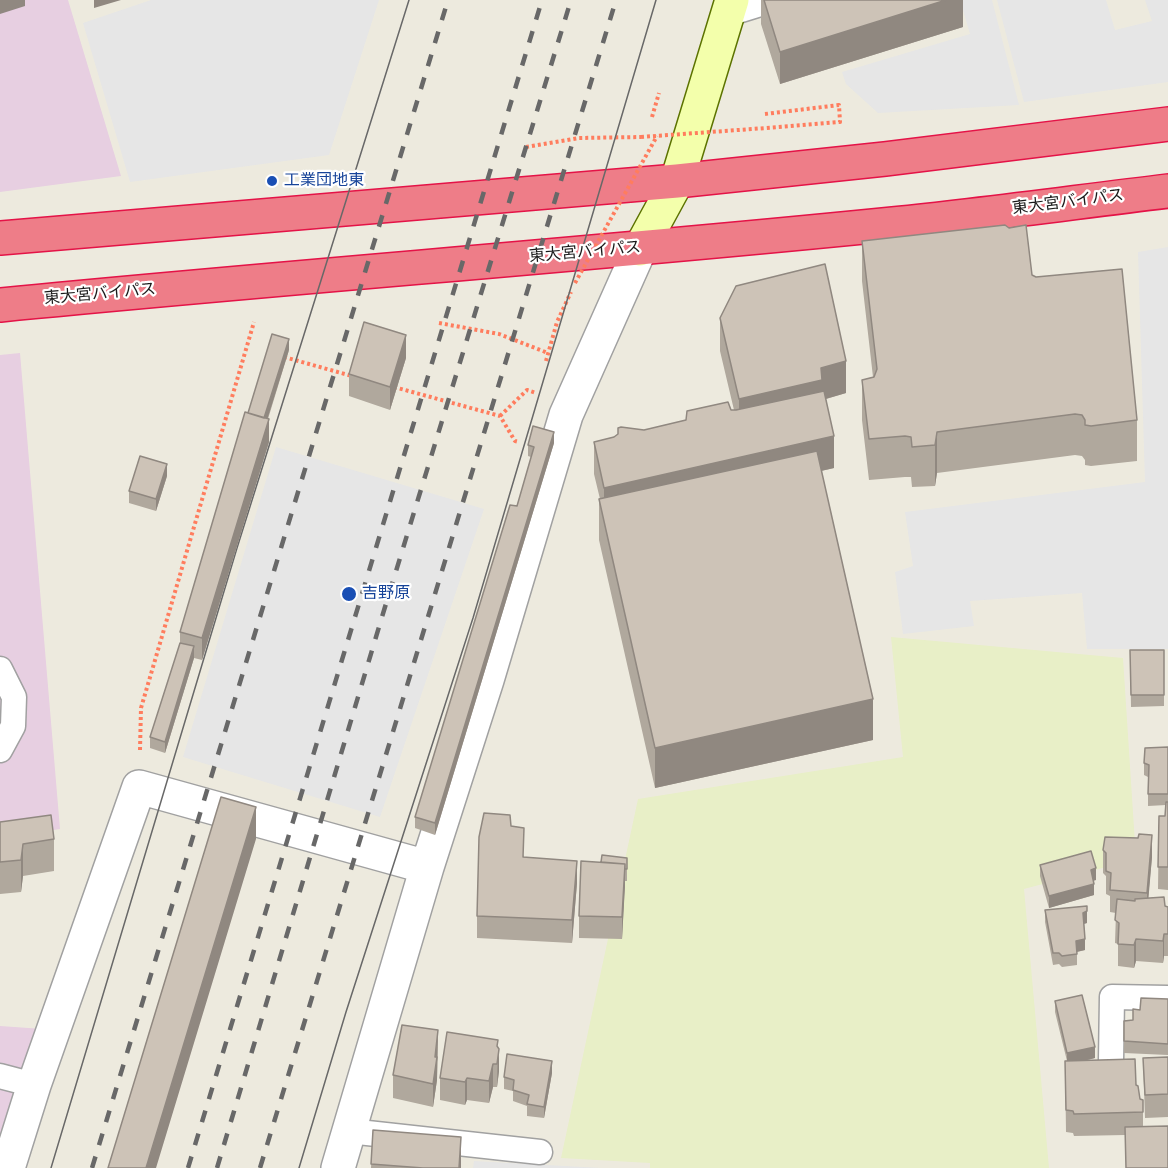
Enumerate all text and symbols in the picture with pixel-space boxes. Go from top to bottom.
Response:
place label: 工業団地東 [284,171,364,191]
marker: 工業団地東 [265,174,279,188]
street label: 東大宮バイパス [1011,187,1125,219]
street label: 東大宮バイパス [528,239,642,267]
street label: 東大宮バイパス [43,281,157,309]
place label: 吉野原 [362,584,410,604]
marker: 吉野原 [340,585,358,603]

